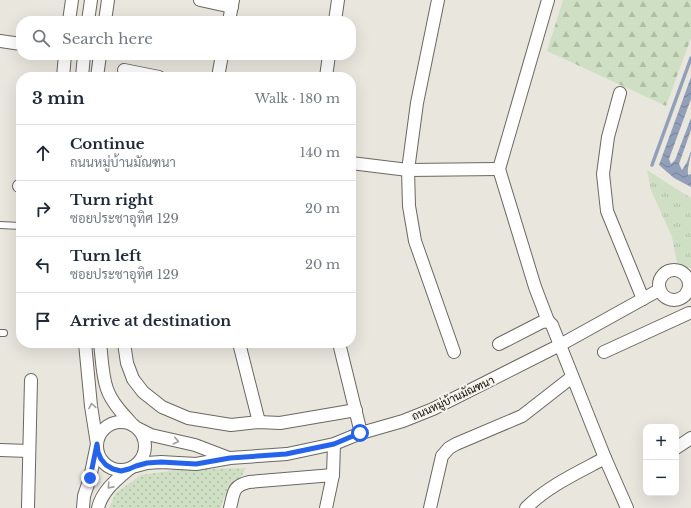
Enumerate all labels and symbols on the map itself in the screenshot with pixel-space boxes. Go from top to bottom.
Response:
street label: ถนนหมู่บ้านมัณฑนา [409,373,497,424]
one-way arrow [88,403,97,409]
route start [351,424,369,442]
one-way arrow [173,436,179,444]
route end [81,469,99,487]
one-way arrow [108,482,115,489]

